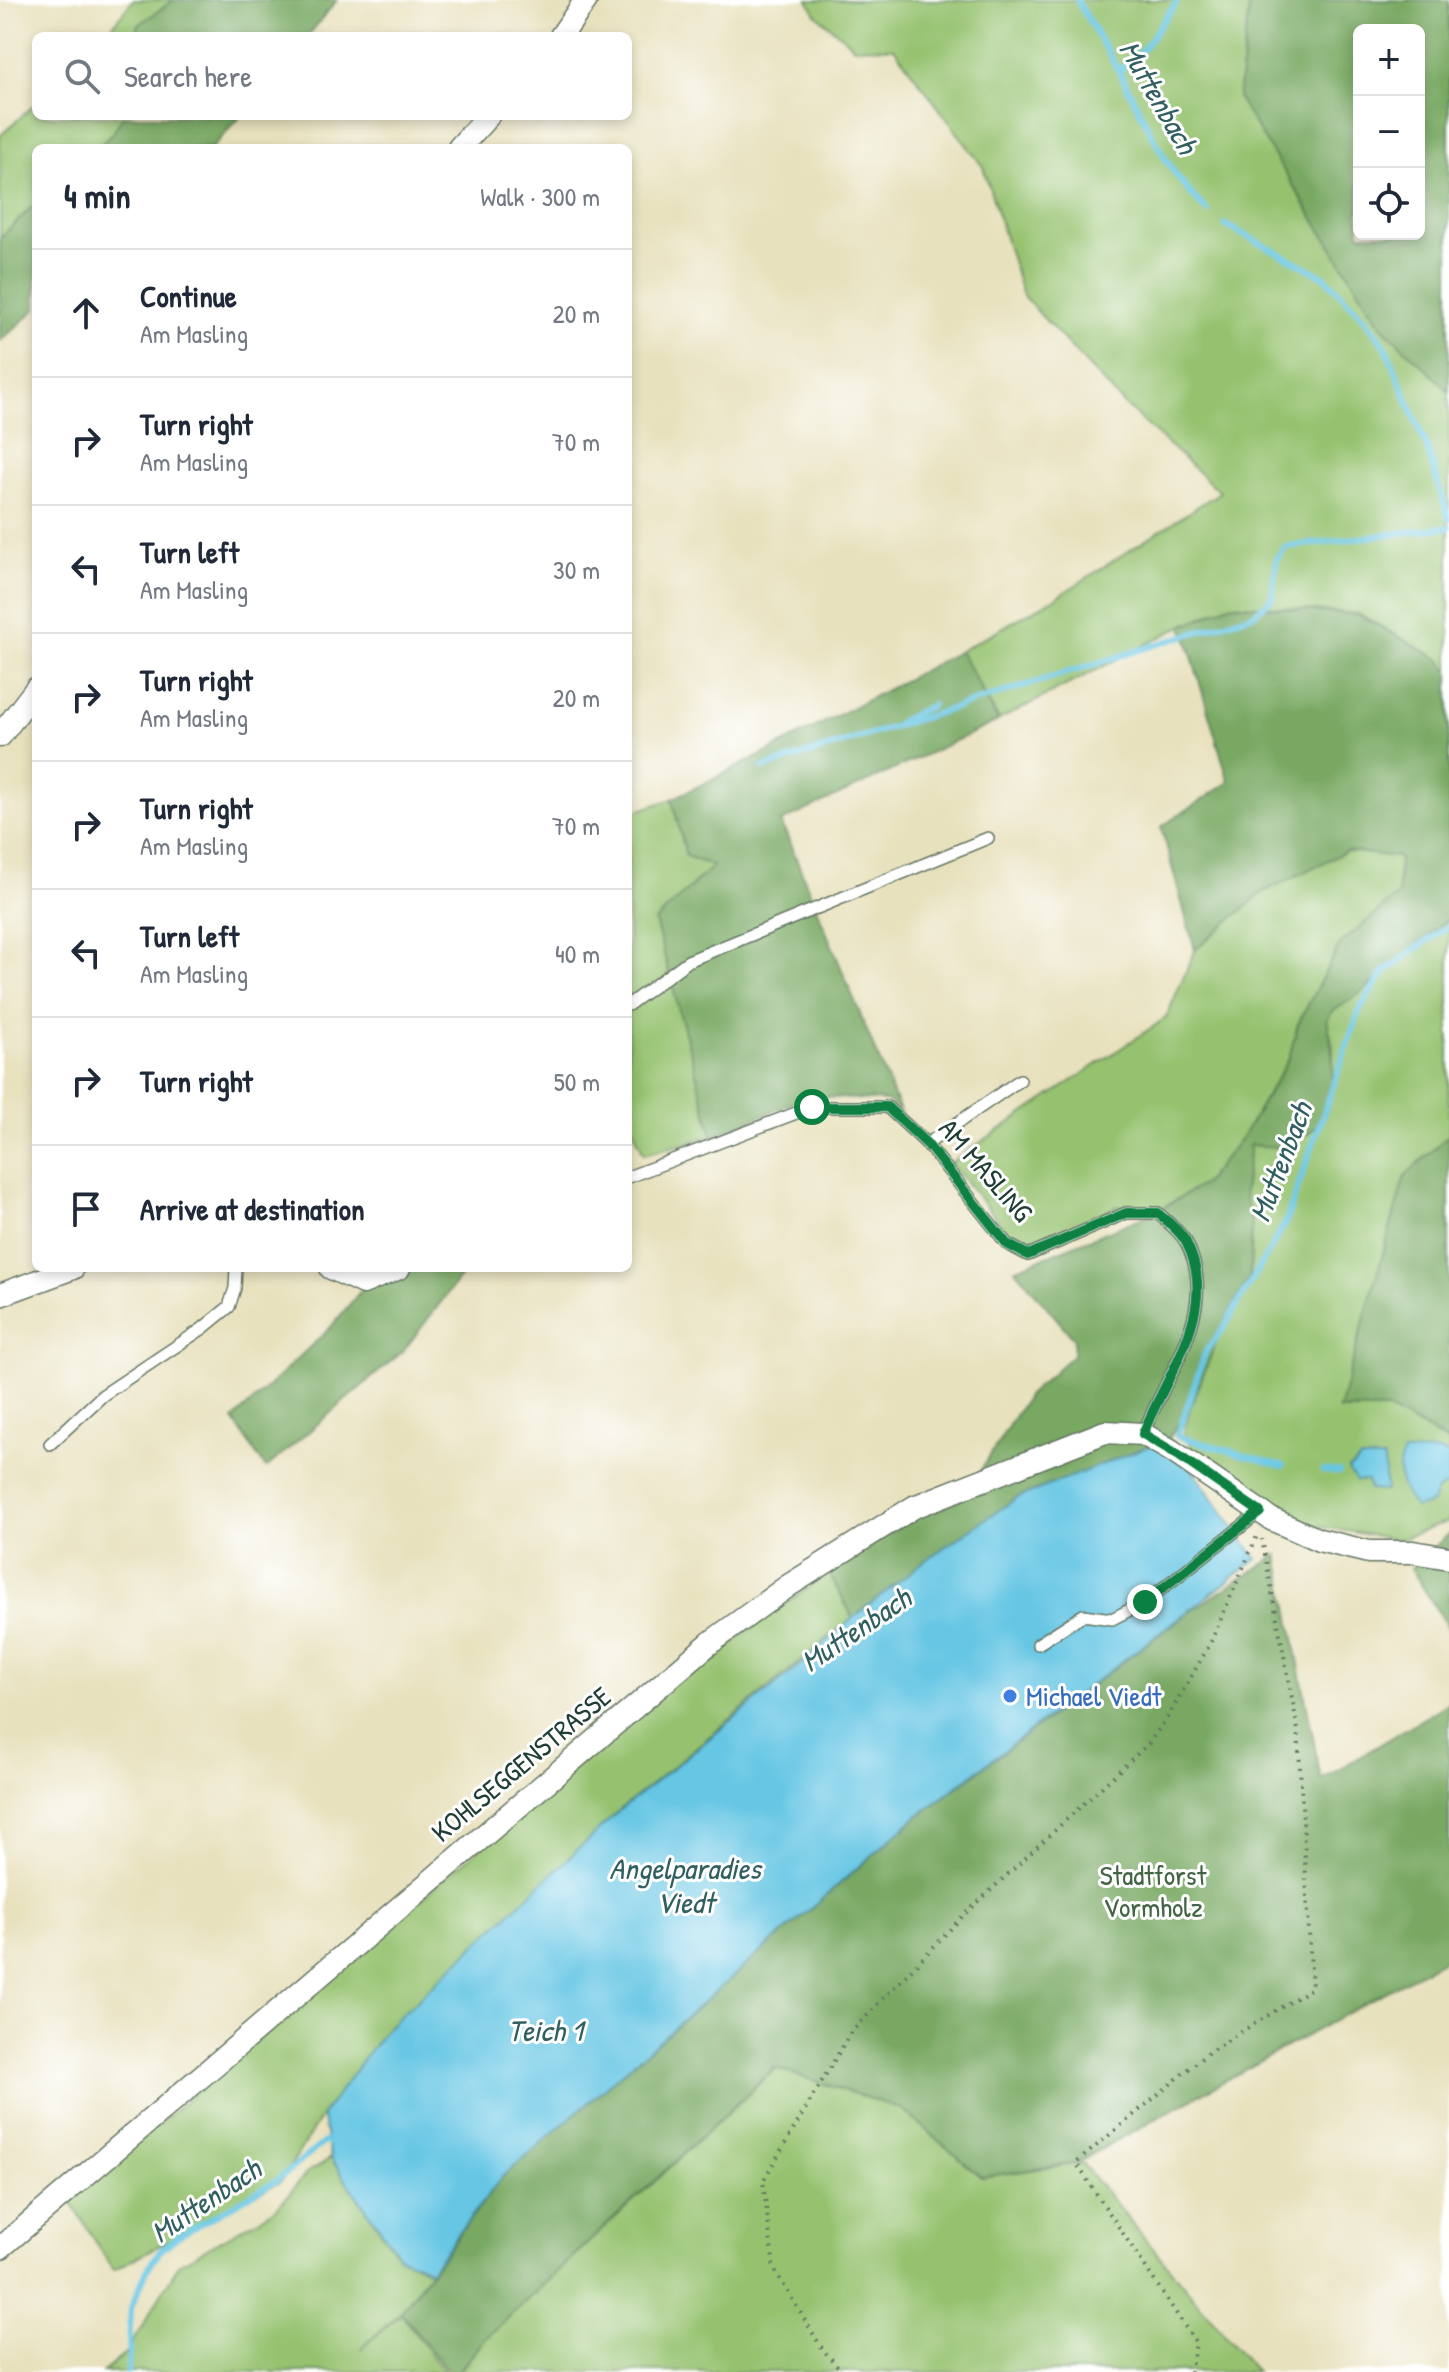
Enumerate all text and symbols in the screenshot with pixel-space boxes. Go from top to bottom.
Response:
map controls [1353,24,1425,240]
button: + [1353,24,1425,96]
search box [32,32,632,120]
water label: Muttenbach [1110,33,1208,162]
icon: search [60,54,104,98]
text: Search here [124,56,252,96]
button: − [1353,96,1425,168]
button: locate [1353,168,1425,240]
text: 4 min [64,173,131,219]
text: Walk · 300 m [480,179,600,214]
text: Continue [140,276,237,316]
icon: ahead [64,291,108,335]
text: 20 m [553,296,600,331]
text: Am Masling [140,316,248,351]
text: Turn right [140,404,253,444]
icon: right [64,419,108,463]
text: 70 m [552,424,600,459]
text: Am Masling [140,444,248,479]
text: Turn left [140,532,239,572]
icon: left [64,547,108,591]
text: 30 m [553,552,600,587]
text: Am Masling [140,572,248,607]
text: Turn right [140,660,253,700]
icon: right [64,675,108,719]
text: 20 m [553,680,600,715]
text: Am Masling [140,700,248,735]
text: Turn right [140,788,253,828]
icon: right [64,803,108,847]
text: 70 m [552,808,600,843]
text: Am Masling [140,828,248,863]
text: Turn left [140,916,239,956]
icon: left [64,931,108,975]
text: 40 m [555,936,600,971]
text: Am Masling [140,956,248,991]
icon: right [64,1059,108,1103]
text: Turn right [140,1061,253,1101]
text: 50 m [554,1064,600,1099]
route start [794,1089,830,1125]
water label: Muttenbach [1239,1094,1322,1227]
street label: AM MASLING [931,1110,1042,1230]
icon: arrive [64,1187,108,1231]
text: Arrive at destination [140,1189,365,1229]
water label: Muttenbach [793,1576,920,1681]
route end [1127,1584,1163,1620]
place label: Michael Viedt [1026,1677,1162,1715]
street label: KOHLSEGGENSTRASSE [423,1678,619,1850]
marker: Michael Viedt [1001,1687,1019,1705]
water label: Angelparadies Viedt [609,1848,763,1922]
park label: Stadtforst Vormholz [1100,1856,1207,1926]
water label: Teich 1 [508,2010,586,2050]
water label: Muttenbach [143,2147,270,2252]

